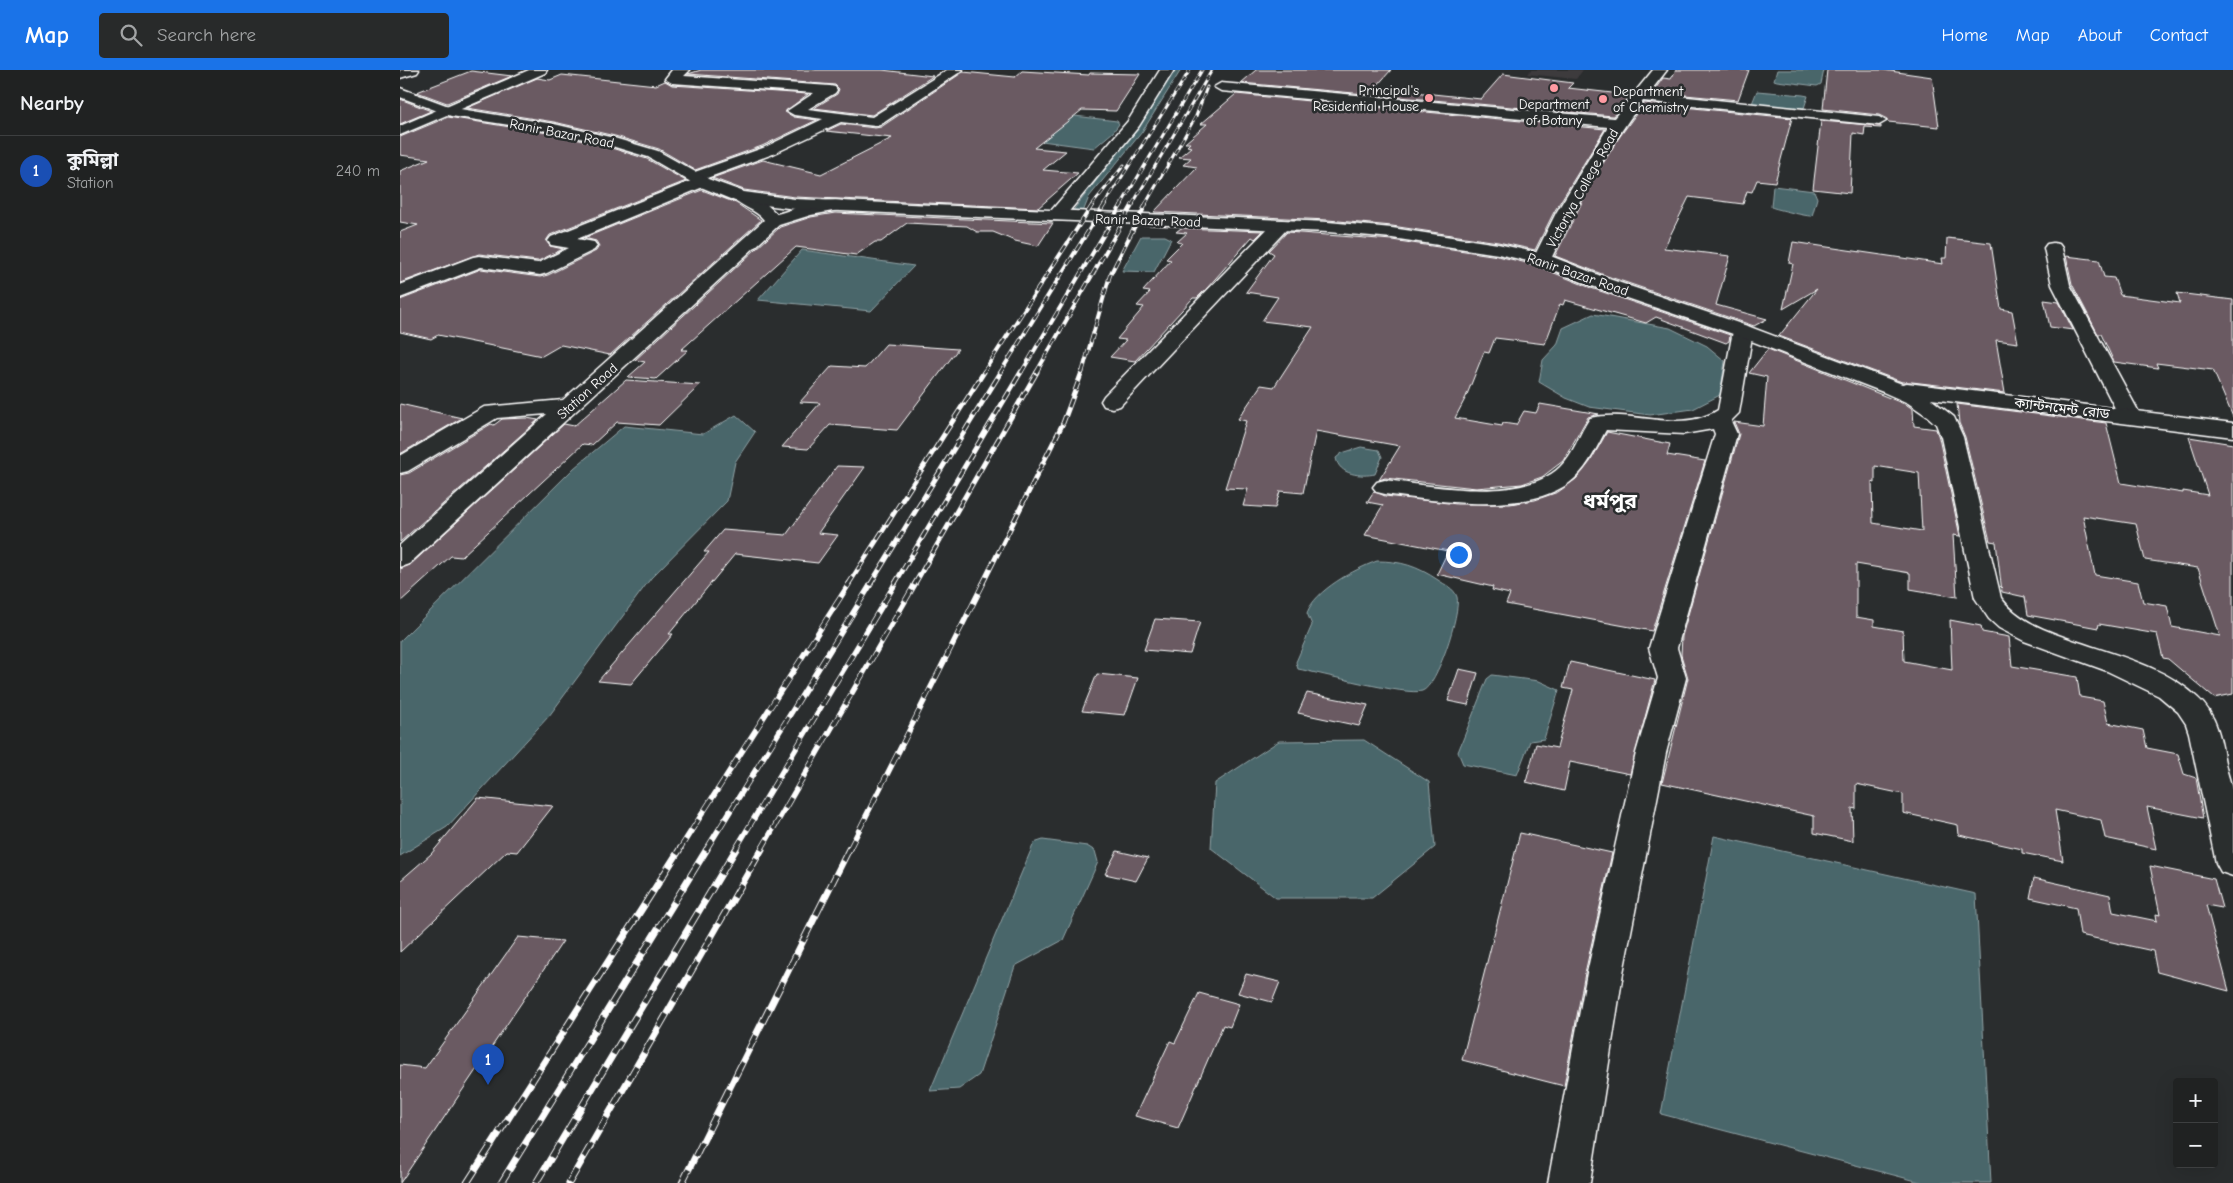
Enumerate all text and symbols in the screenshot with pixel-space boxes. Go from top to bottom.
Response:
search box [99,13,449,58]
text: Map [25,21,69,49]
icon: search [117,21,145,49]
text: Search here [157,24,256,46]
text: Home [1941,25,1988,46]
text: Map [2016,25,2050,46]
text: About [2078,25,2122,46]
text: Contact [2150,25,2208,46]
place label: Principal's Residential House [1313,82,1419,115]
marker: Department of Botany [1548,82,1560,94]
place label: Department of Chemistry [1613,83,1689,116]
text: Nearby [20,91,84,115]
marker: Principal's Residential House [1423,92,1435,104]
marker: Department of Chemistry [1597,93,1609,105]
place label: Department of Botany [1519,96,1590,129]
street label: Ranir Bazar Road [508,115,616,152]
street label: Victoriya College Road [1543,126,1622,251]
text: কুমিল্লা [67,149,118,171]
text: 1 [33,162,39,180]
text: 240 m [336,162,380,180]
text: Station [67,174,114,192]
street label: Ranir Bazar Road [1095,210,1201,231]
street label: Ranir Bazar Road [1525,249,1631,300]
street label: Station Road [553,360,621,423]
street label: ক্যান্টনমেন্ট রোড [2012,394,2112,423]
district label: ধর্মপুর [1583,489,1637,513]
your location [1446,542,1472,568]
pin: 1 [472,1044,504,1085]
map controls [2173,1078,2218,1168]
button: + [2173,1078,2218,1123]
button: − [2173,1123,2218,1168]

